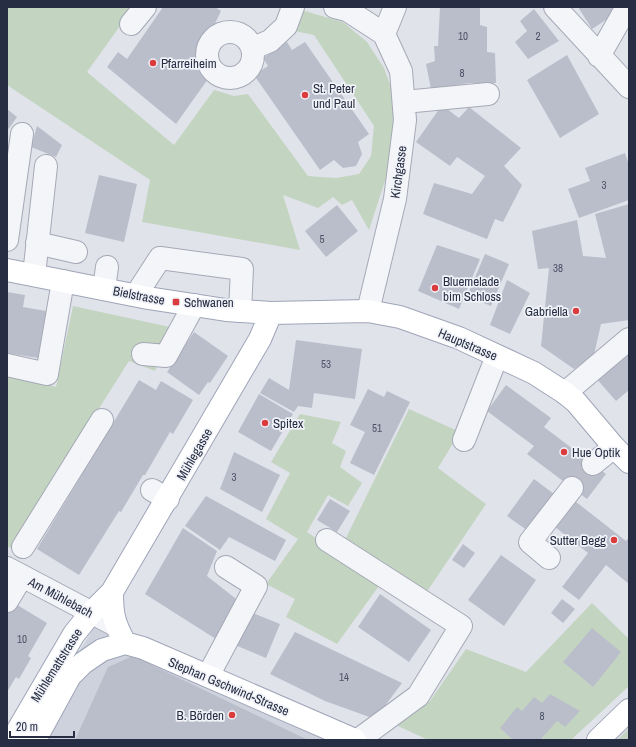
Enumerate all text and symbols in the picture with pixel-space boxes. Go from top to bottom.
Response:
house number: 10 [458,29,468,43]
house number: 2 [535,29,541,43]
place label: Pfarreiheim [161,55,217,72]
marker: Pfarreiheim [148,58,158,68]
house number: 8 [459,66,465,80]
place label: St. Peter und Paul [313,80,355,112]
marker: St. Peter und Paul [300,90,310,100]
street label: Kirchgasse [386,144,411,200]
house number: 3 [601,178,607,192]
house number: 5 [319,232,325,246]
house number: 38 [553,261,563,275]
place label: Bluemelade bim Schloss [443,273,501,305]
street label: Bielstrasse [111,282,166,309]
marker: Bluemelade bim Schloss [430,283,440,293]
place label: Schwanen [184,294,234,311]
marker: Schwanen [171,297,181,307]
place label: Gabriella [525,303,568,320]
marker: Gabriella [571,306,581,316]
street label: Hauptstrasse [436,324,500,365]
house number: 53 [321,357,331,371]
place label: Spitex [273,415,304,432]
marker: Spitex [260,418,270,428]
house number: 51 [372,421,382,435]
street label: Mühlegasse [173,425,216,483]
place label: Hue Optik [572,444,621,461]
marker: Hue Optik [559,447,569,457]
house number: 3 [231,470,237,484]
place label: Sutter Begg [550,532,606,549]
marker: Sutter Begg [609,535,619,545]
street label: Am Mühlebach [24,573,96,622]
street label: Mühlemattstrasse [27,625,86,705]
house number: 10 [17,632,27,646]
street label: Stephan Gschwind-Strasse [166,653,292,720]
house number: 14 [339,670,349,684]
place label: B. Börden [177,707,224,724]
house number: 8 [539,709,545,723]
marker: B. Börden [227,710,237,720]
scale bar [10,713,74,739]
text: 20 m [16,719,38,735]

